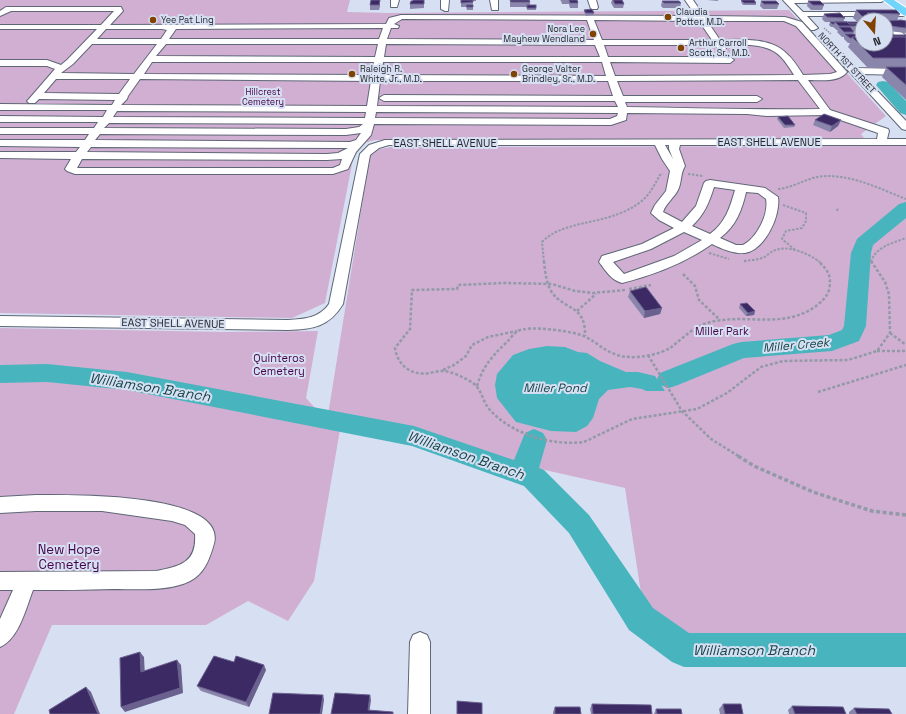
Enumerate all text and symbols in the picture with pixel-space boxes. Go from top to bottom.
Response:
place label: Claudia Potter, M.D. [676,6,724,28]
marker: Claudia Potter, M.D. [663,12,673,22]
north arrow [854,12,894,52]
place label: Yee Pat Ling [161,14,214,26]
marker: Yee Pat Ling [148,15,158,25]
place label: Nora Lee Mayhew Wendland [503,23,585,45]
marker: Nora Lee Mayhew Wendland [588,29,598,39]
street label: NORTH 1ST STREET [816,30,878,96]
place label: Arthur Carroll Scott, Sr., M.D. [689,37,750,59]
marker: Arthur Carroll Scott, Sr., M.D. [676,43,686,53]
place label: Raleigh R. White, Jr., M.D. [360,63,422,85]
place label: George Valter Brindley, Sr., M.D. [522,63,595,85]
marker: Raleigh R. White, Jr., M.D. [347,69,357,79]
marker: George Valter Brindley, Sr., M.D. [509,69,519,79]
park label: Hillcrest Cemetery [242,86,284,108]
street label: EAST SHELL AVENUE [717,135,821,149]
street label: EAST SHELL AVENUE [393,136,497,150]
street label: EAST SHELL AVENUE [121,315,225,331]
park label: Miller Park [695,324,749,338]
water label: Miller Creek [762,334,831,356]
park label: Quinteros Cemetery [253,351,305,378]
water label: Williamson Branch [88,369,212,406]
water label: Miller Pond [523,380,588,396]
water label: Williamson Branch [405,427,527,484]
park label: New Hope Cemetery [38,541,100,573]
water label: Williamson Branch [693,641,815,659]

